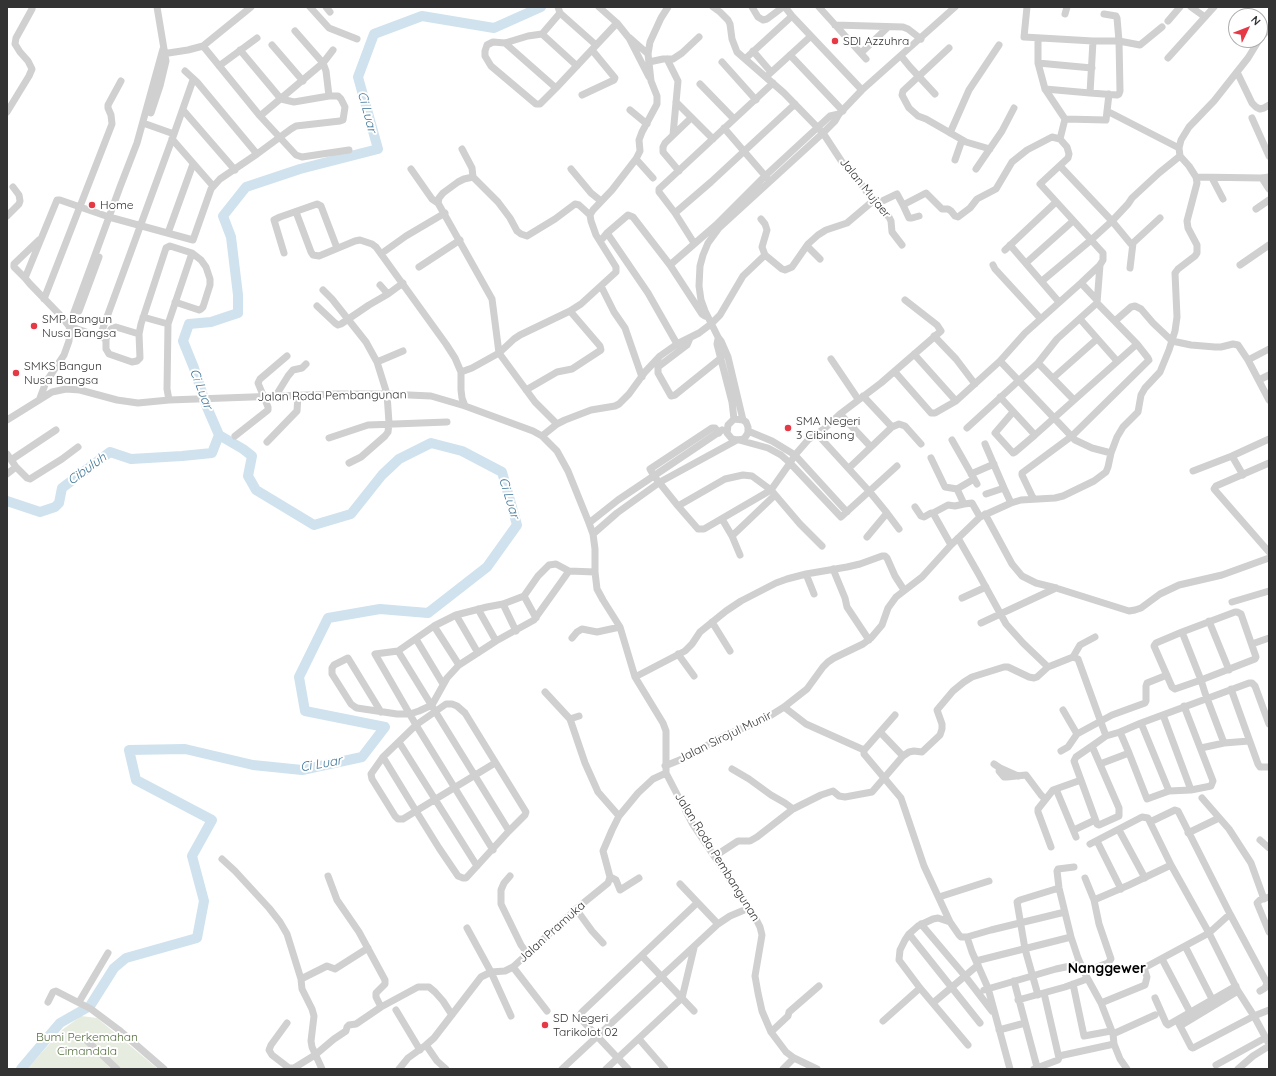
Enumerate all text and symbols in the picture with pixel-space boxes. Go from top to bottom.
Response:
north arrow [1228,8,1268,48]
text: N [1248,13,1264,28]
place label: SDI Azzuhra [843,34,909,48]
marker: SDI Azzuhra [830,36,840,46]
water label: Ci Luar [354,90,380,134]
street label: Jalan Mujaer [836,155,894,221]
place label: Home [100,198,134,212]
marker: Home [87,200,97,210]
place label: SMP Bangun Nusa Bangsa [42,312,116,340]
marker: SMP Bangun Nusa Bangsa [29,321,39,331]
place label: SMKS Bangun Nusa Bangsa [24,359,102,387]
water label: Ci Luar [186,367,216,411]
marker: SMKS Bangun Nusa Bangsa [11,368,21,378]
street label: Jalan Roda Pembangunan [257,388,407,404]
place label: SMA Negeri 3 Cibinong [796,414,860,442]
marker: SMA Negeri 3 Cibinong [783,423,793,433]
water label: Cibuluh [65,450,109,488]
water label: Ci Luar [495,476,523,520]
street label: Jalan Sirojul Munir [676,708,774,766]
water label: Ci Luar [299,753,343,775]
street label: Jalan Roda Pembangunan [671,790,763,924]
street label: Jalan Pramuka [516,898,588,966]
district label: Nanggewer [1068,961,1146,977]
place label: SD Negeri Tarikolot 02 [553,1011,618,1039]
marker: SD Negeri Tarikolot 02 [540,1020,550,1030]
park label: Bumi Perkemahan Cimandala [36,1030,138,1058]

